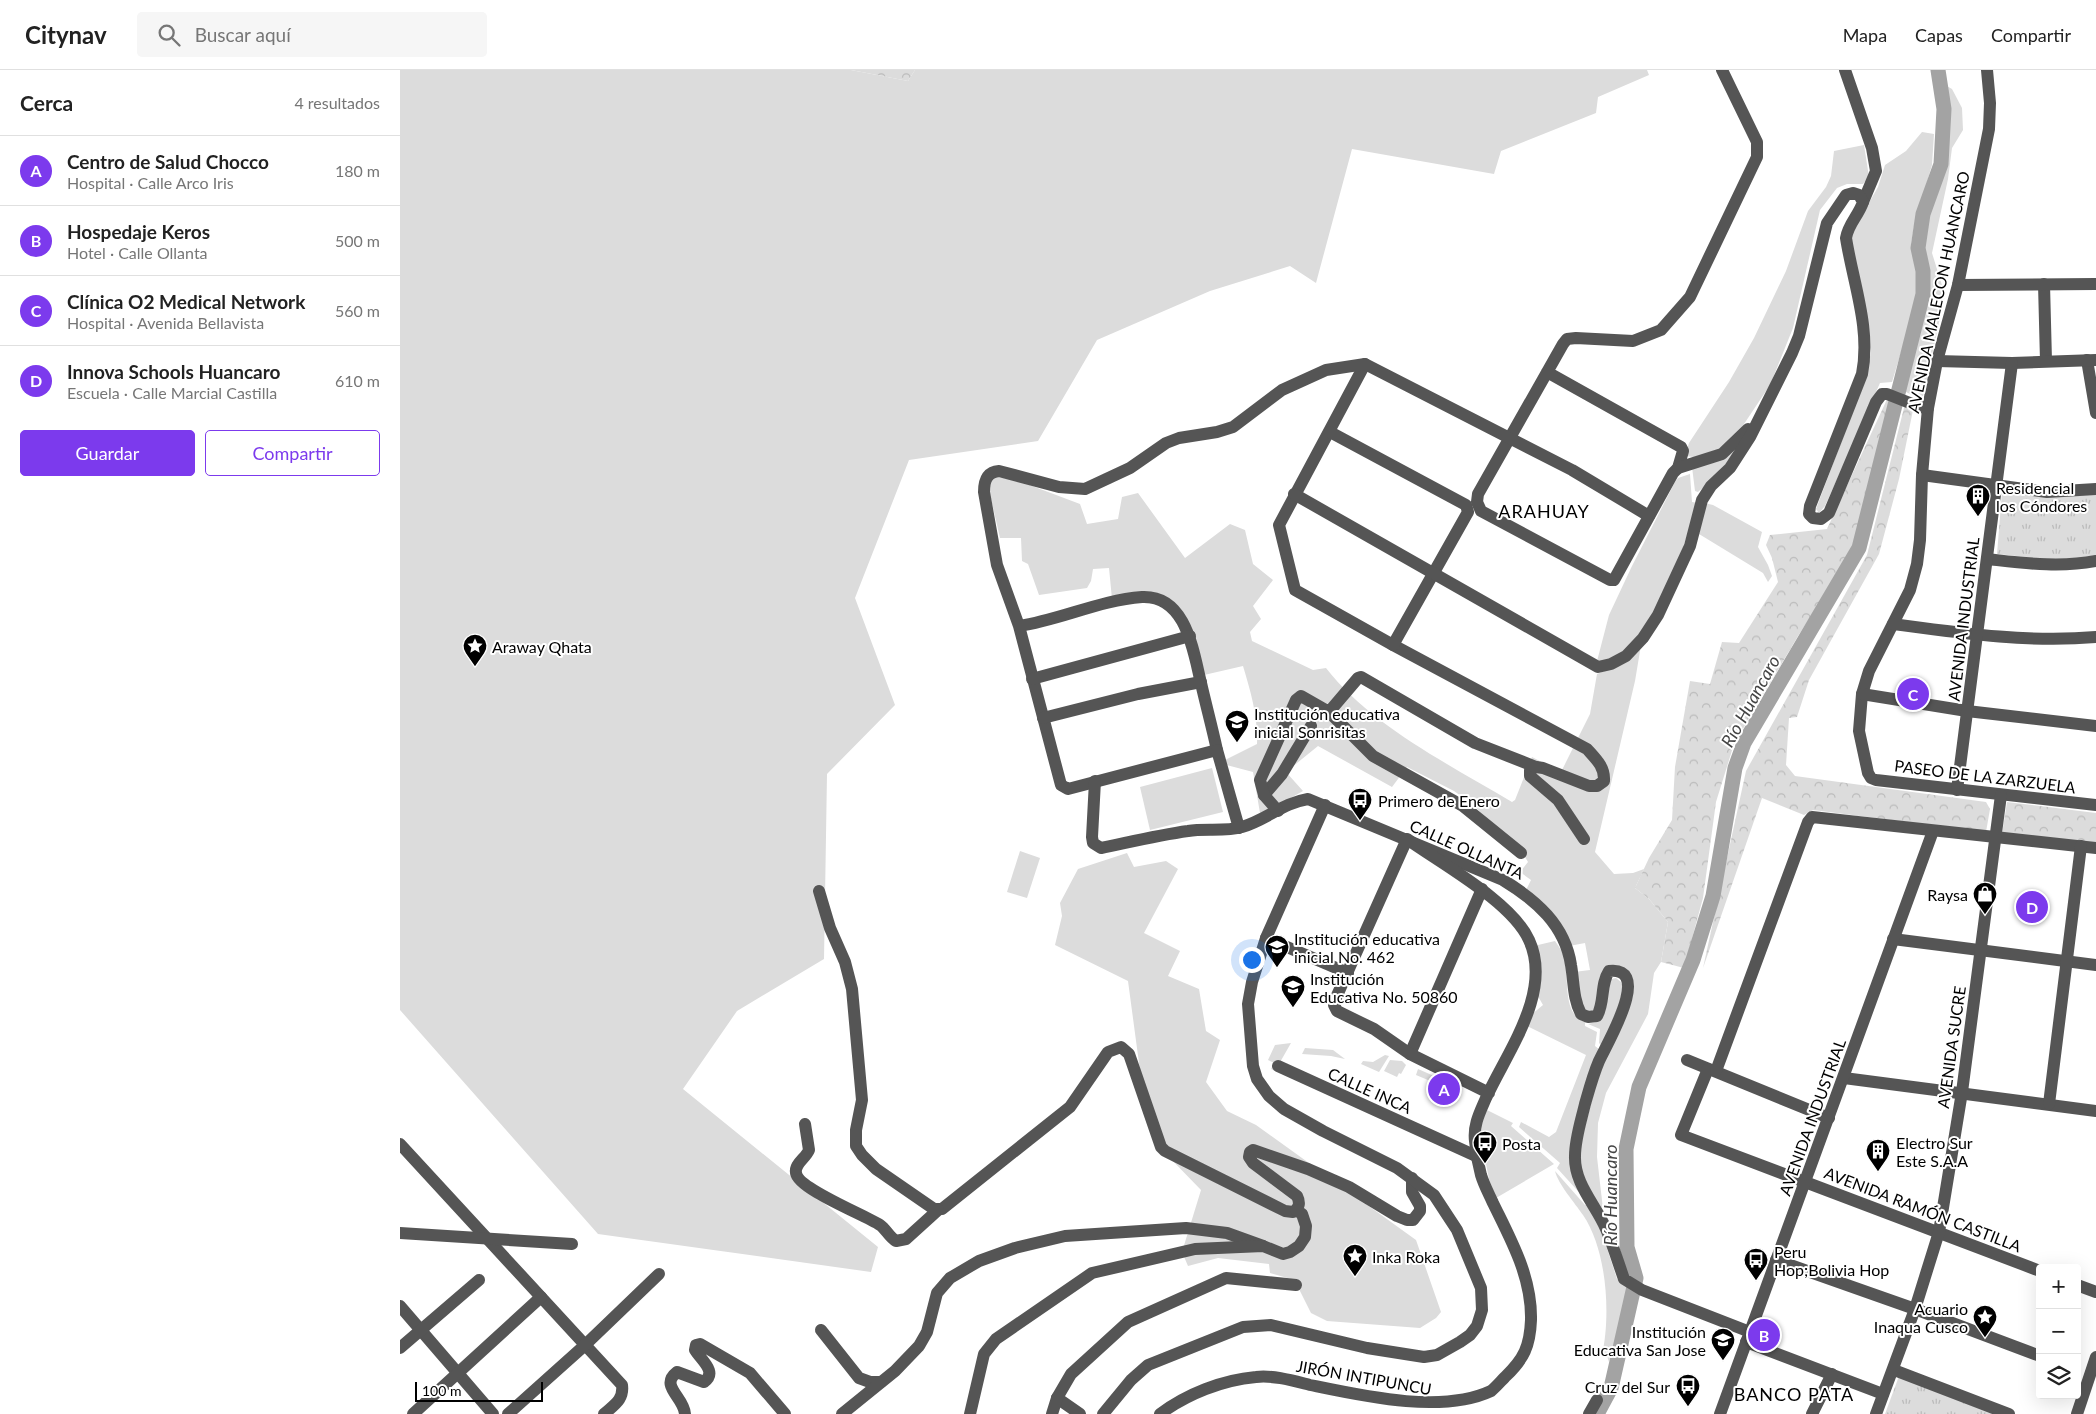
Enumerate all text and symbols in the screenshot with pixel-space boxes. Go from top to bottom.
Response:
search box [137,12,487,57]
text: Citynav [25,20,107,49]
icon: search [155,21,183,49]
text: Buscar aquí [195,23,291,46]
text: Mapa [1843,24,1887,46]
text: Capas [1915,24,1963,46]
text: Compartir [1991,24,2071,46]
text: Cerca [20,90,73,115]
text: 4 resultados [294,93,380,112]
text: Centro de Salud Chocco [67,150,269,173]
text: A [30,161,42,180]
text: 180 m [335,161,380,180]
street label: AVENIDA MALECON HUANCARO [1903,169,1973,415]
text: Hospital · Calle Arco Iris [67,173,234,192]
text: Hospedaje Keros [67,220,210,243]
text: B [31,231,41,250]
text: 500 m [335,231,380,250]
text: Hotel · Calle Ollanta [67,243,208,262]
text: Clínica O2 Medical Network [67,290,305,313]
text: C [31,301,41,320]
text: 560 m [335,301,380,320]
text: Hospital · Avenida Bellavista [67,313,264,332]
text: Innova Schools Huancaro [67,360,280,383]
text: D [30,371,42,390]
text: 610 m [335,371,380,390]
text: Escuela · Calle Marcial Castilla [67,383,277,402]
button: Guardar [20,430,195,476]
button: Compartir [205,430,380,476]
place label: Residencial los Cóndores [1996,478,2087,515]
building icon: Residencial los Cóndores [1965,483,1991,517]
district label: ARAHUAY [1498,500,1590,522]
street label: AVENIDA INDUSTRIAL [1943,536,1983,702]
place icon: Araway Qhata [462,633,488,667]
place label: Araway Qhata [492,637,592,656]
water label: Río Huancaro [1716,651,1784,751]
pin: C [1897,675,1929,713]
place label: Institución educativa inicial Sonrisitas [1254,704,1400,741]
school or university icon: Institución educativa inicial Sonrisitas [1224,709,1250,743]
street label: PASEO DE LA ZARZUELA [1893,755,2077,797]
bus stop icon: Primero de Enero [1347,787,1373,821]
place label: Primero de Enero [1378,791,1500,810]
street label: CALLE OLLANTA [1407,815,1527,883]
shop icon: Raysa [1972,881,1998,915]
place label: Raysa [1927,885,1968,904]
pin: D [2016,888,2048,926]
place label: Institución educativa inicial No. 462 [1294,929,1440,966]
school or university icon: Institución educativa inicial No. 462 [1264,934,1290,968]
your location [1239,947,1265,973]
place label: Institución Educativa No. 50860 [1310,969,1458,1006]
school or university icon: Institución Educativa No. 50860 [1280,974,1306,1008]
street label: AVENIDA SUCRE [1933,985,1969,1109]
street label: AVENIDA INDUSTRIAL [1775,1036,1849,1198]
street label: CALLE INCA [1325,1063,1415,1117]
pin: A [1428,1070,1460,1108]
bus stop icon: Posta [1472,1130,1498,1164]
place label: Electro Sur Este S.A.A [1896,1133,1973,1170]
place label: Posta [1502,1134,1541,1153]
building icon: Electro Sur Este S.A.A [1865,1138,1891,1172]
water label: Río Huancaro [1599,1144,1621,1246]
street label: AVENIDA RAMÓN CASTILLA [1822,1163,2024,1255]
place label: Peru Hop;Bolivia Hop [1774,1242,1889,1279]
place icon: Inka Roka [1342,1243,1368,1277]
place label: Inka Roka [1372,1247,1440,1266]
bus stop icon: Peru Hop;Bolivia Hop [1743,1247,1769,1281]
map controls [2036,1264,2081,1399]
button: + [2036,1264,2081,1309]
place label: Acuario Inaqua Cusco [1874,1299,1968,1336]
place icon: Acuario Inaqua Cusco [1972,1304,1998,1338]
button: − [2036,1309,2081,1354]
pin: B [1748,1316,1780,1354]
place label: Institución Educativa San Jose [1574,1322,1706,1359]
school or university icon: Institución Educativa San Jose [1710,1327,1736,1361]
button: layers [2036,1354,2081,1399]
street label: JIRÓN INTIPUNCU [1295,1356,1433,1398]
bus stop icon: Cruz del Sur [1675,1373,1701,1407]
place label: Cruz del Sur [1585,1377,1670,1396]
scale bar [415,1379,542,1402]
text: 100 m [422,1382,461,1399]
district label: BANCO PATA [1734,1383,1854,1405]

